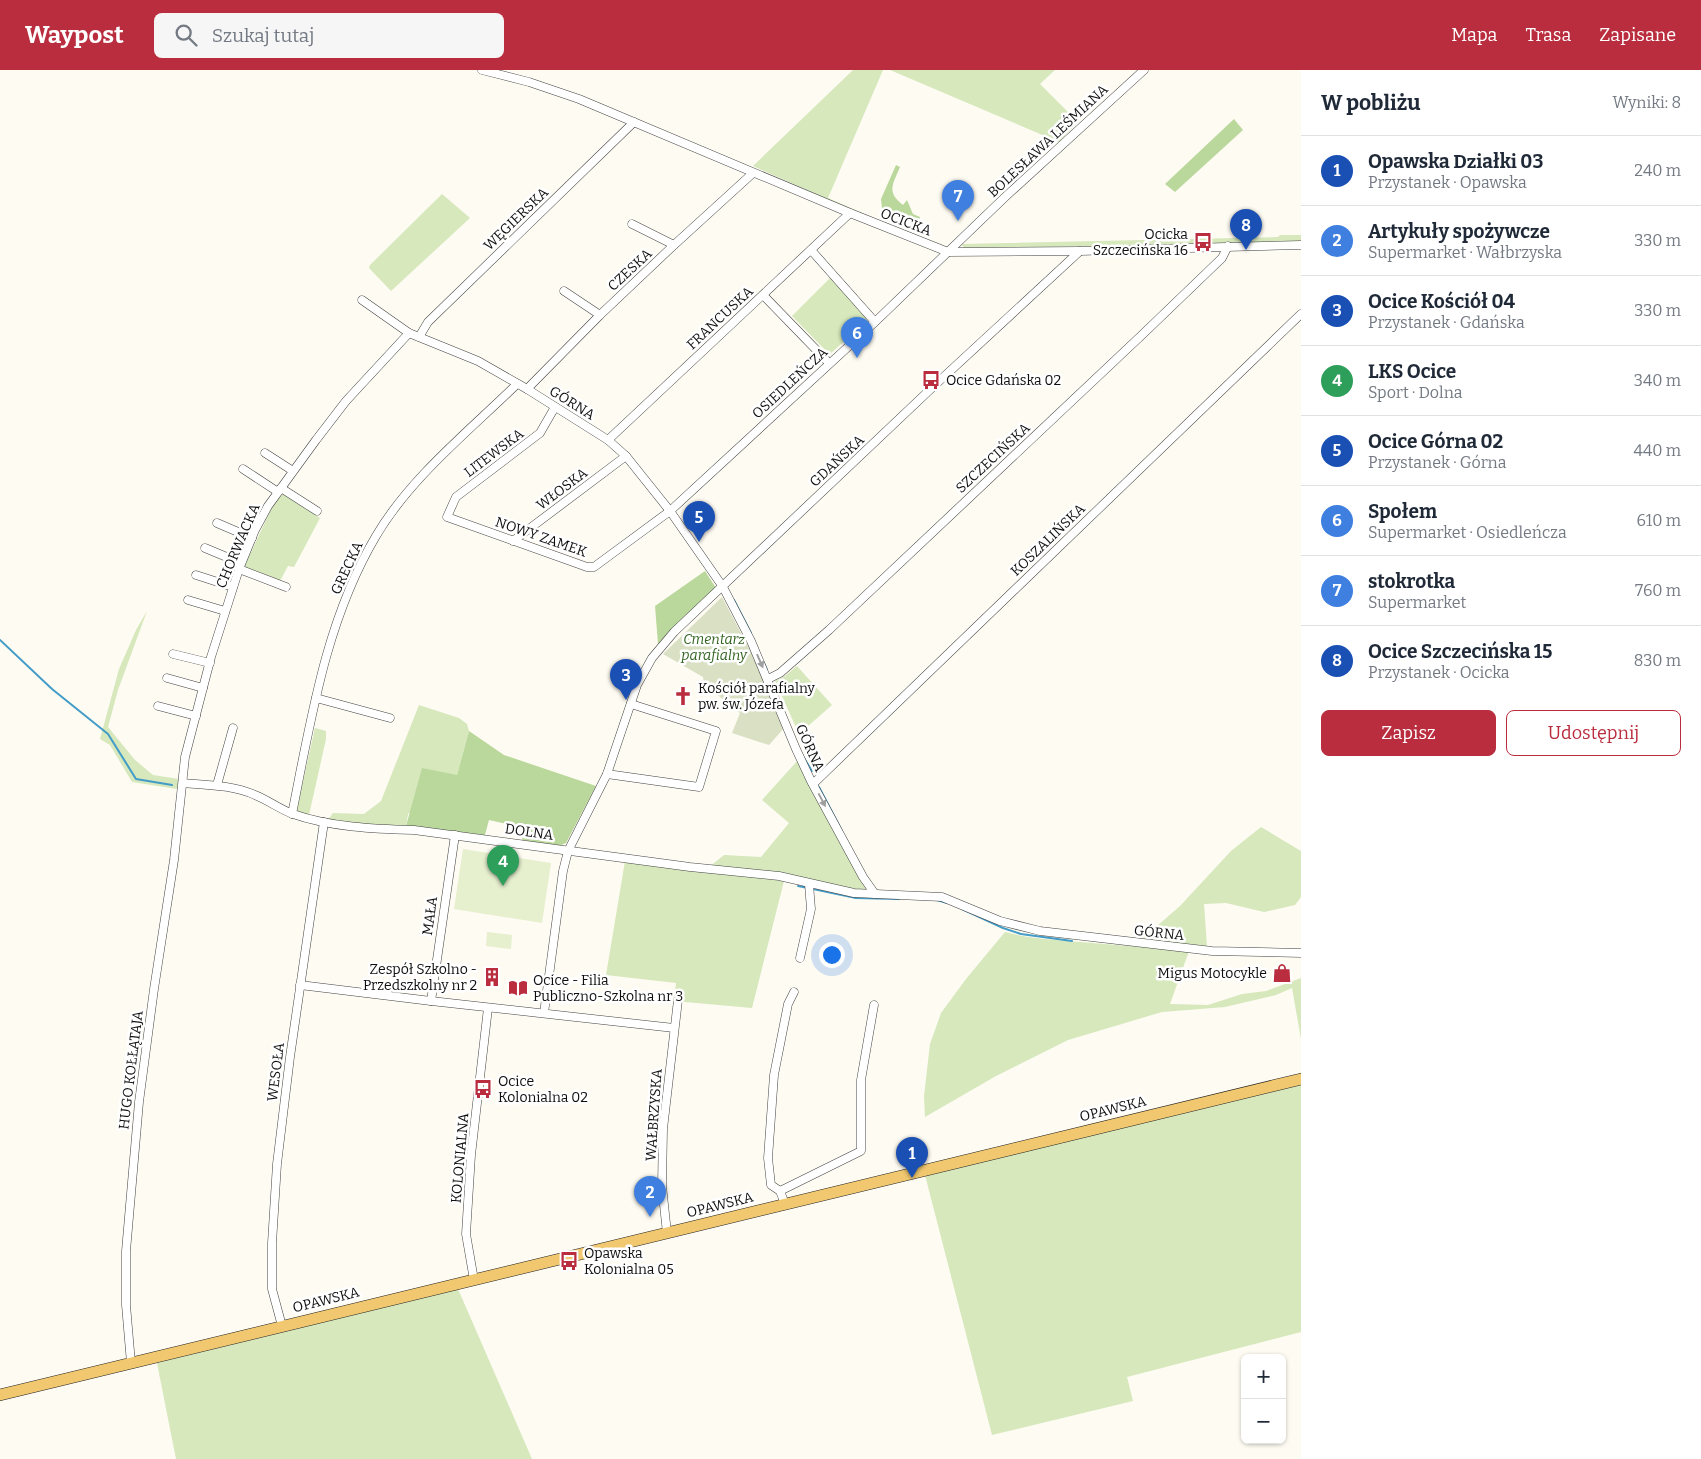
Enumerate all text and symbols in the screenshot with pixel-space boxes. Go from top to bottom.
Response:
search box [154,13,504,58]
text: Waypost [25,21,124,49]
icon: search [172,21,200,49]
text: Szukaj tutaj [212,24,314,47]
text: Mapa [1451,24,1497,46]
text: Trasa [1525,24,1571,46]
text: Zapisane [1599,24,1676,46]
street label: BOLESŁAWA LEŚMIANA [984,80,1112,201]
text: W pobliżu [1321,90,1421,116]
text: Wyniki: 8 [1613,93,1681,112]
text: Opawska Działki 03 [1368,150,1543,173]
text: 1 [1334,161,1340,180]
text: 240 m [1634,161,1681,180]
text: Przystanek · Opawska [1368,173,1527,192]
pin: 7 [942,180,974,221]
street label: WĘGIERSKA [480,184,552,254]
street label: OCICKA [878,205,934,239]
pin: 8 [1230,209,1262,250]
text: Artykuły spożywcze [1368,220,1550,243]
place label: Ocicka Szczecińska 16 [1093,226,1188,259]
bus stop icon: Ocicka Szczecińska 16 [1192,231,1214,253]
text: 2 [1332,231,1342,250]
text: 330 m [1634,231,1681,250]
text: Supermarket · Wałbrzyska [1368,243,1562,262]
street label: CZESKA [604,245,656,295]
street label: FRANCUSKA [683,283,757,353]
text: Ocice Kościół 04 [1368,290,1515,313]
text: 3 [1332,301,1342,320]
text: 330 m [1634,301,1681,320]
text: Przystanek · Gdańska [1368,313,1525,332]
pin: 6 [841,317,873,358]
street label: OSIEDLEŃCZA [748,343,831,422]
text: LKS Ocice [1368,360,1456,383]
bus stop icon: Ocice Gdańska 02 [920,369,942,391]
text: 4 [1332,371,1342,390]
text: 340 m [1634,371,1681,390]
place label: Ocice Gdańska 02 [946,372,1061,389]
street label: GÓRNA [546,382,599,424]
text: Sport · Dolna [1368,383,1463,402]
street label: SZCZECIŃSKA [952,419,1034,497]
street label: LITEWSKA [461,425,527,481]
text: Ocice Górna 02 [1368,430,1503,453]
street label: GDAŃSKA [806,431,868,490]
text: 5 [1333,441,1341,460]
text: 440 m [1634,441,1681,460]
text: Przystanek · Górna [1368,453,1506,472]
street label: WŁOSKA [533,464,591,514]
street label: KOSZALIŃSKA [1007,500,1089,580]
text: Społem [1368,500,1437,523]
street label: CHORWACKA [213,501,264,591]
pin: 5 [683,501,715,542]
text: 6 [1332,511,1342,530]
text: 610 m [1637,511,1681,530]
street label: NOWY ZAMEK [493,513,589,561]
text: Supermarket · Osiedleńcza [1368,523,1567,542]
street label: GRECKA [327,539,367,597]
text: stokrotka [1368,570,1455,593]
text: 7 [1333,581,1341,600]
text: 760 m [1635,581,1681,600]
text: Supermarket [1368,593,1466,612]
park label: Cmentarz parafialny [680,631,748,664]
text: Ocice Szczecińska 15 [1368,640,1552,663]
text: 8 [1332,651,1342,670]
text: 830 m [1634,651,1681,670]
one-way arrow [757,654,765,668]
pin: 3 [610,659,642,700]
text: Przystanek · Ocicka [1368,663,1510,682]
place label: Kościół parafialny pw. św. Józefa [698,680,815,713]
church icon: Kościół parafialny pw. św. Józefa [672,685,694,707]
button: Zapisz [1321,710,1496,756]
button: Udostępnij [1506,710,1681,756]
street label: GÓRNA [792,721,829,775]
one-way arrow [818,793,826,808]
street label: DOLNA [504,820,554,844]
pin: 4 [487,845,519,886]
street label: MAŁA [419,895,441,937]
street label: GÓRNA [1133,921,1185,944]
your location [819,942,845,968]
place label: Zespół Szkolno - Przedszkolny nr 2 [363,961,477,994]
shop icon: Migus Motocykle [1271,962,1293,984]
place label: Migus Motocykle [1158,965,1267,982]
building icon: Zespół Szkolno - Przedszkolny nr 2 [481,966,503,988]
place label: Ocice - Filia Publiczno-Szkolna nr 3 [533,972,683,1005]
library icon: Ocice - Filia Publiczno-Szkolna nr 3 [507,977,529,999]
street label: HUGO KOŁŁĄTAJA [115,1010,147,1130]
street label: WESOŁA [264,1042,288,1102]
street label: WAŁBRZYSKA [642,1068,666,1162]
place label: Ocice Kolonialna 02 [498,1073,588,1106]
bus stop icon: Ocice Kolonialna 02 [472,1078,494,1100]
street label: OPAWSKA [1078,1092,1148,1125]
street label: KOLONIALNA [448,1112,472,1204]
pin: 1 [896,1137,928,1178]
pin: 2 [634,1176,666,1217]
street label: OPAWSKA [685,1188,755,1221]
place label: Opawska Kolonialna 05 [584,1245,674,1278]
bus stop icon: Opawska Kolonialna 05 [558,1250,580,1272]
street label: OPAWSKA [291,1283,361,1316]
map controls [1241,1354,1286,1444]
button: + [1241,1354,1286,1399]
button: − [1241,1399,1286,1444]

